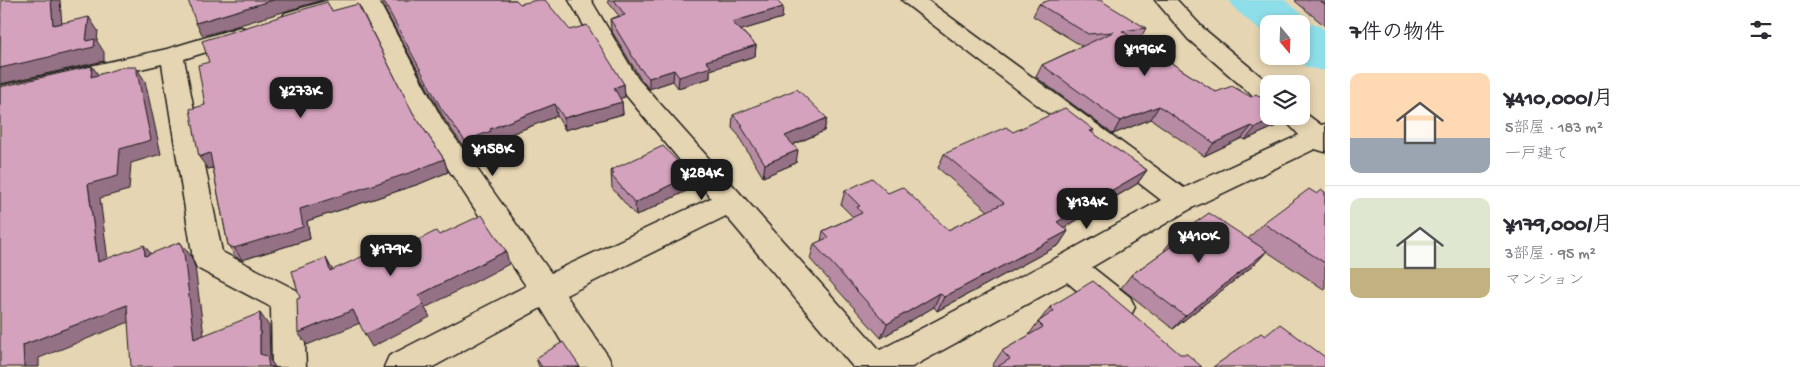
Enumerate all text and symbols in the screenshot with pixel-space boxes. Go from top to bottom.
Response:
north arrow [1260,15,1310,65]
map controls [1260,15,1310,125]
icon: filters [1747,16,1775,44]
text: 7件の物件 [1350,22,1445,47]
pin: ¥196K [1110,34,1180,77]
text: ¥196K [1126,41,1164,60]
button: layers [1260,75,1310,125]
pin: ¥273K [266,76,336,119]
text: ¥273K [281,83,321,102]
text: ¥410,000/月 [1505,88,1614,113]
icon: home [1390,93,1450,153]
text: 5部屋 · 183 m² [1505,120,1603,139]
pin: ¥158K [458,134,528,177]
text: ¥158K [473,141,513,160]
text: 一戸建て [1505,146,1569,165]
pin: ¥284K [667,158,737,201]
text: ¥284K [682,165,722,184]
pin: ¥134K [1052,188,1122,230]
text: ¥134K [1068,194,1106,213]
text: ¥179,000/月 [1505,214,1613,239]
icon: home [1390,218,1450,278]
pin: ¥410K [1164,222,1234,264]
text: ¥410K [1179,228,1219,247]
pin: ¥179K [356,234,426,277]
text: ¥179K [371,241,411,260]
text: 3部屋 · 95 m² [1505,246,1596,265]
text: マンション [1505,272,1584,291]

